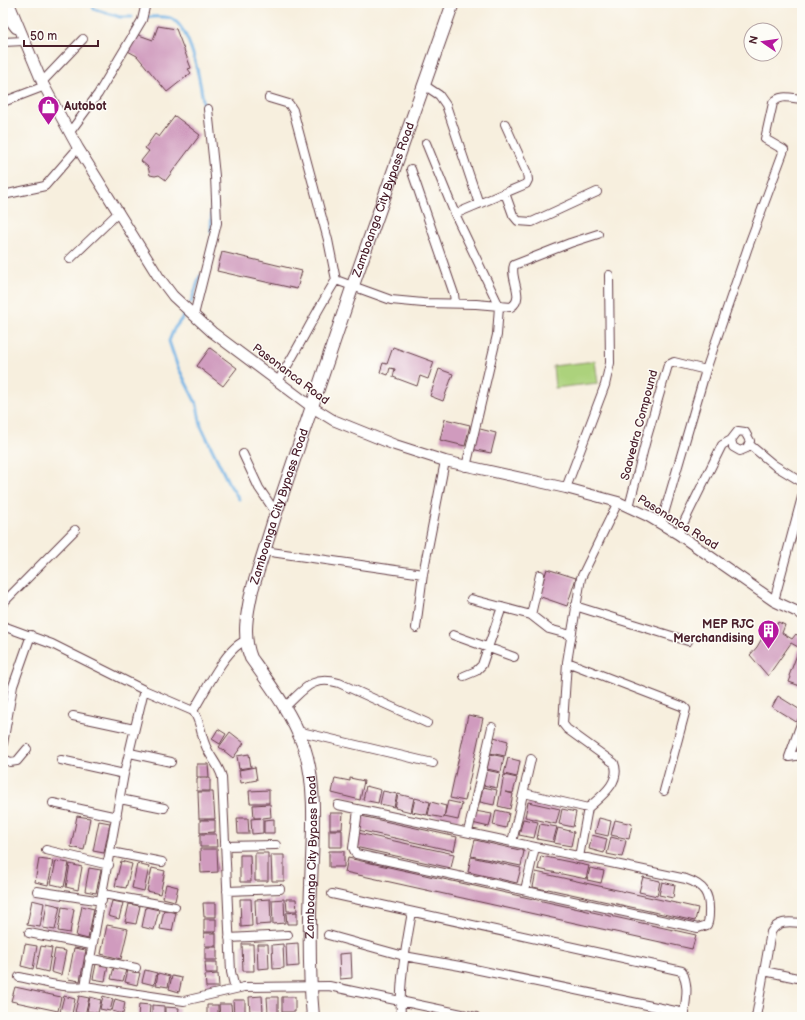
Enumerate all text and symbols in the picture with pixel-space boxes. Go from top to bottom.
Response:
scale bar [24,22,98,48]
north arrow [743,22,783,62]
text: 50 m [30,29,57,44]
text: N [746,34,761,45]
shop icon: Autobot [35,93,61,126]
place label: Autobot [63,99,107,114]
street label: Zamboanga City Bypass Road [349,120,418,280]
street label: Pasonanca Road [249,341,332,408]
street label: Saavedra Compound [618,368,661,482]
street label: Zamboanga City Bypass Road [247,427,312,587]
street label: Pasonanca Road [635,492,721,553]
place label: MEP RJC Merchandising [673,617,754,646]
building icon: MEP RJC Merchandising [756,618,782,651]
street label: Zamboanga City Bypass Road [303,775,321,940]

